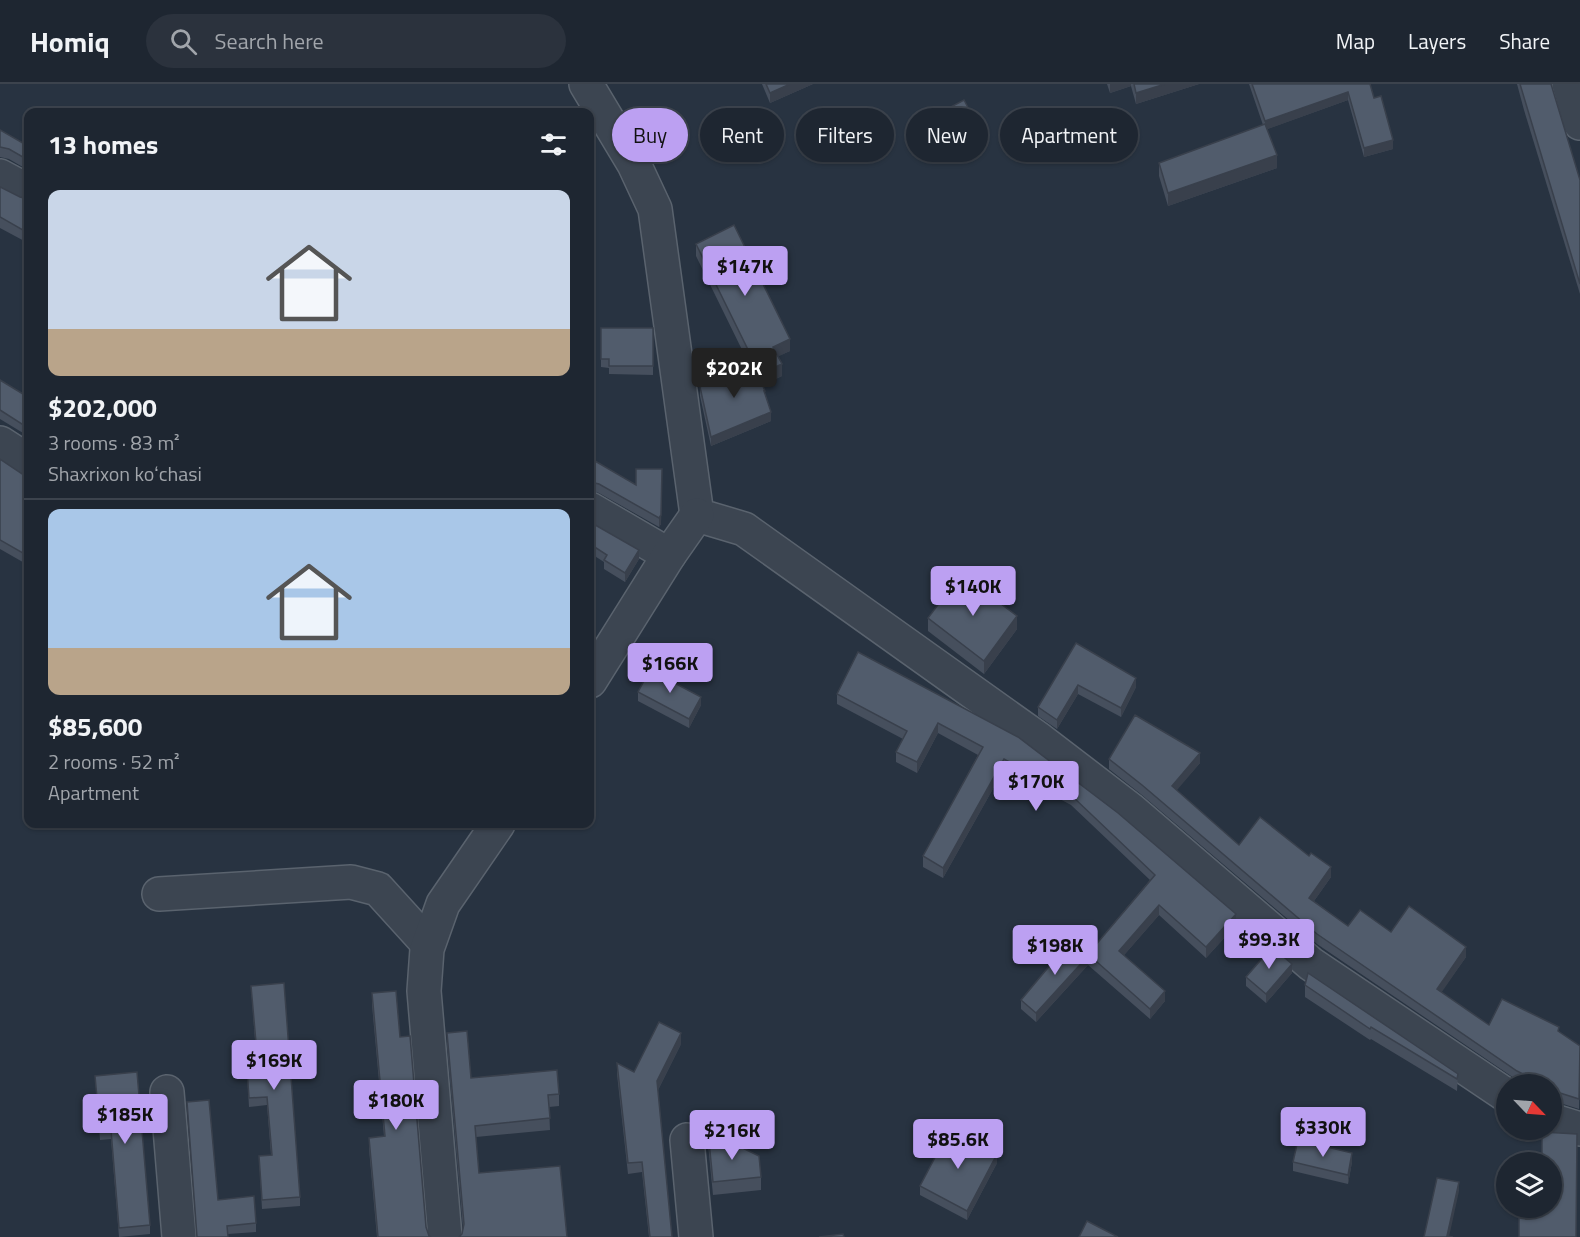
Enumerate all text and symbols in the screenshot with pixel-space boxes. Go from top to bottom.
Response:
search box [146,14,566,68]
text: Homiq [30,20,110,63]
text: Search here [215,24,324,58]
icon: search [167,25,200,58]
text: Map [1336,25,1375,57]
text: Layers [1408,25,1466,57]
text: Share [1499,25,1550,57]
chip: Buy [612,108,688,162]
chip: Rent [700,108,784,162]
chip: Filters [796,108,894,162]
chip: New [906,108,988,162]
chip: Apartment [1000,108,1138,162]
text: 13 homes [48,125,158,164]
icon: filters [537,128,570,161]
icon: home [255,229,363,337]
pin: $147K [703,246,787,297]
text: $147K [717,250,773,281]
pin: $202K [692,348,776,399]
text: $202K [706,352,762,383]
text: $202,000 [48,388,157,427]
text: 3 rooms · 83 m² [48,427,180,458]
text: Shaxrixon koʻchasi [48,458,202,489]
icon: home [255,548,363,656]
pin: $140K [931,566,1015,617]
text: $140K [945,570,1001,601]
pin: $166K [628,643,712,694]
text: $166K [642,647,698,678]
text: $85,600 [48,707,142,746]
text: 2 rooms · 52 m² [48,746,180,777]
pin: $170K [994,761,1078,812]
text: $170K [1008,765,1064,796]
text: Apartment [48,777,139,808]
pin: $99.3K [1220,919,1318,970]
text: $99.3K [1238,923,1300,954]
pin: $198K [1013,925,1097,976]
text: $198K [1027,929,1083,960]
pin: $169K [232,1040,316,1091]
text: $169K [246,1044,302,1075]
north arrow [1496,1074,1562,1140]
map controls [1496,1074,1562,1218]
pin: $180K [354,1080,438,1131]
text: $180K [368,1084,424,1115]
pin: $185K [83,1094,167,1145]
text: $185K [97,1098,153,1129]
pin: $330K [1281,1107,1365,1158]
pin: $216K [690,1110,774,1161]
text: $330K [1295,1111,1351,1142]
text: $216K [704,1114,760,1145]
pin: $85.6K [909,1119,1007,1170]
text: $85.6K [927,1123,989,1154]
button: layers [1496,1152,1562,1218]

